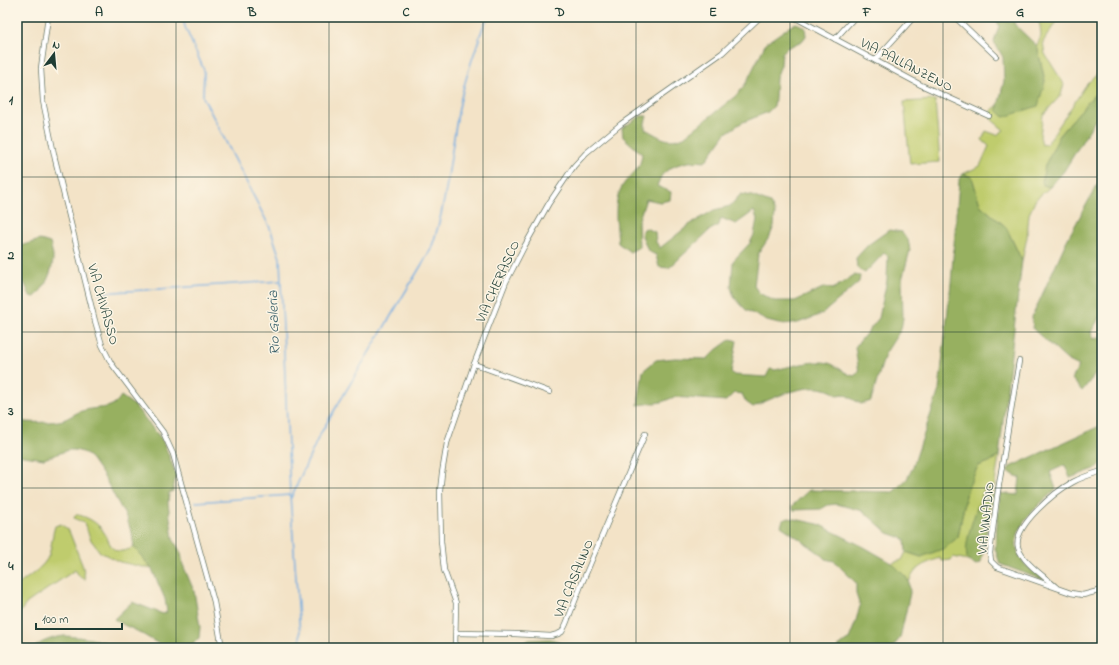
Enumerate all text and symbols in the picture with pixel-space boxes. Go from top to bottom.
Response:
text: A [95,3,103,22]
text: B [247,3,257,22]
text: C [402,3,410,22]
text: D [554,3,565,22]
text: E [709,3,717,22]
text: F [862,3,872,22]
text: G [1016,3,1024,22]
street label: VIA PALLANZENO [855,33,956,98]
north arrow [34,34,74,74]
text: N [51,37,62,54]
text: 1 [9,91,14,110]
street label: VIA CHERASCO [470,237,526,327]
text: 2 [7,246,15,265]
street label: VIA CHIVASSO [81,260,124,347]
water label: Rio Galeria [262,289,286,356]
text: 3 [7,402,14,421]
street label: VIA VINADIO [972,481,1001,556]
street label: VIA CASALINO [549,536,600,622]
text: 4 [7,557,14,576]
scale bar [36,605,122,631]
text: 100 m [42,611,69,629]

